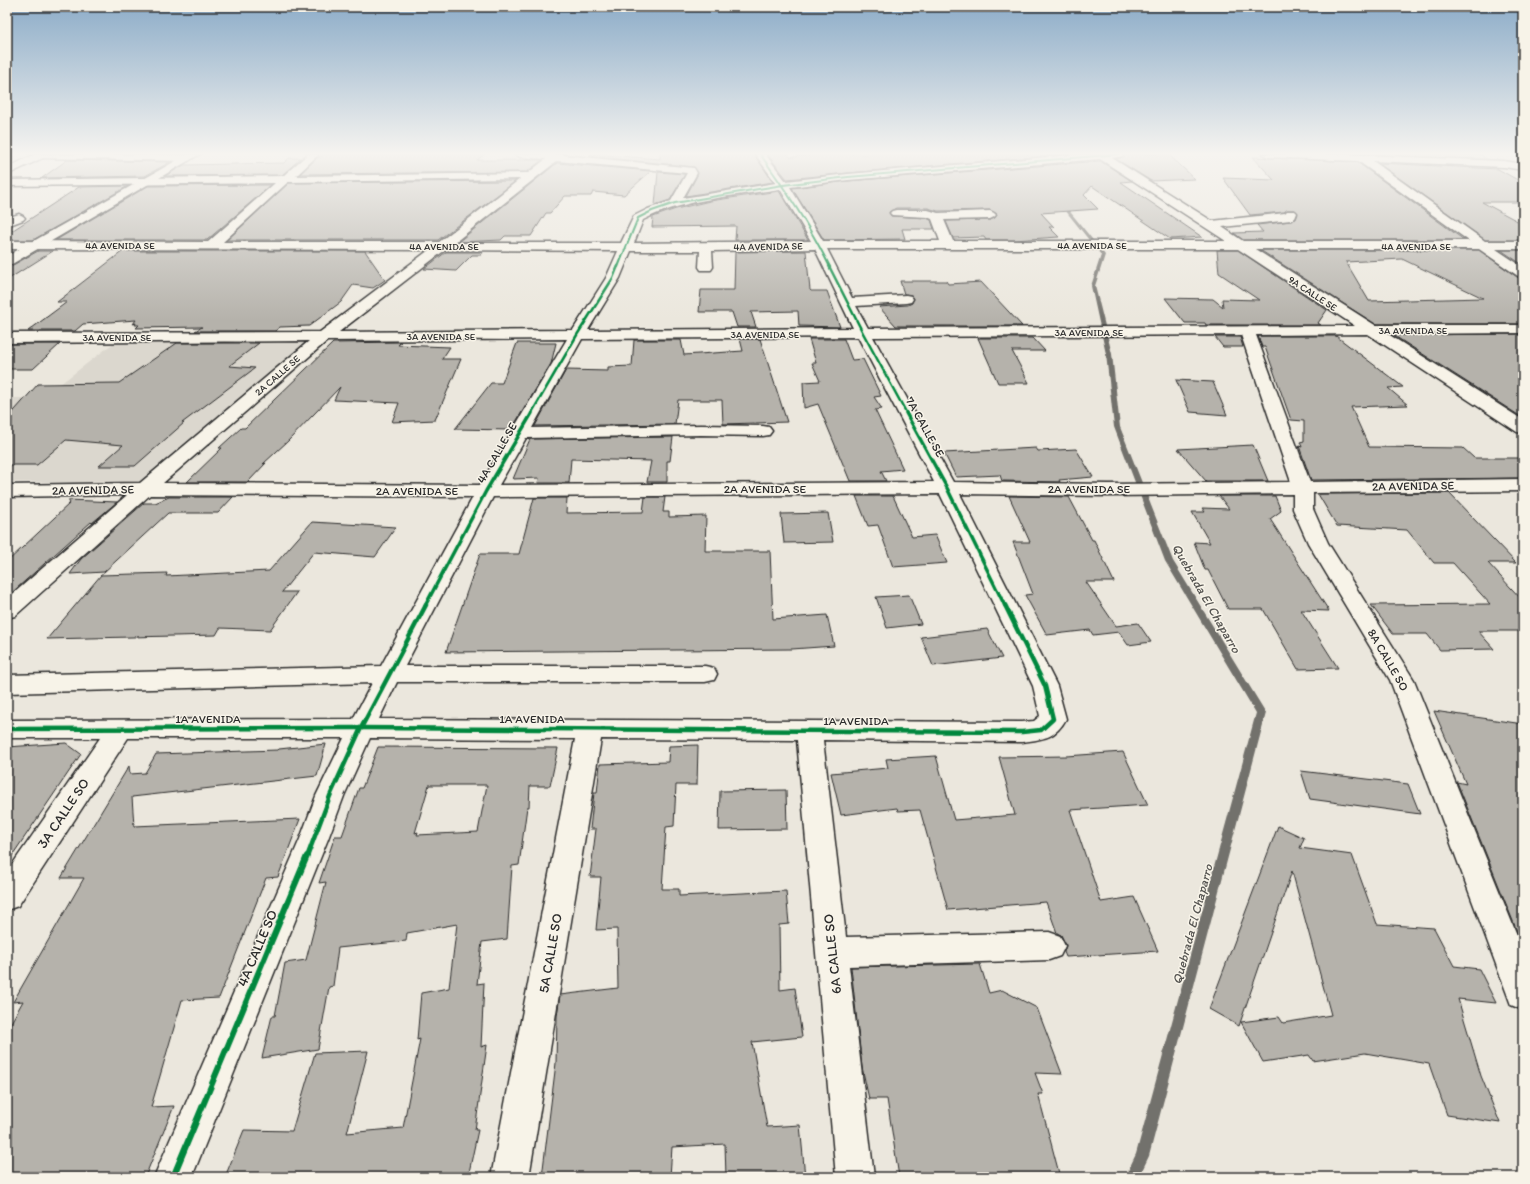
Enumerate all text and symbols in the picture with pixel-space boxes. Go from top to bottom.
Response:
street label: 4A AVENIDA SE [85,239,155,252]
street label: 4A AVENIDA SE [733,239,803,254]
street label: 4A AVENIDA SE [1057,239,1127,252]
street label: 4A AVENIDA SE [409,240,479,253]
street label: 4A AVENIDA SE [1381,240,1451,253]
street label: 9A CALLE SE [1286,273,1340,314]
street label: 3A AVENIDA SE [1379,324,1448,337]
street label: 3A AVENIDA SE [1055,326,1124,339]
street label: 3A AVENIDA SE [731,328,800,341]
street label: 3A AVENIDA SE [407,330,476,343]
street label: 3A AVENIDA SE [83,331,152,344]
street label: 2A CALLE SE [252,352,303,399]
street label: 7A CALLE SE [903,394,947,460]
street label: 4A CALLE SE [474,420,520,486]
street label: 2A AVENIDA SE [1372,478,1455,494]
street label: 2A AVENIDA SE [52,482,135,498]
street label: 2A AVENIDA SE [724,482,807,496]
street label: 2A AVENIDA SE [1048,482,1131,496]
street label: 2A AVENIDA SE [376,484,459,498]
water label: Quebrada El Chaparro [1169,541,1244,656]
street label: 8A CALLE SO [1365,627,1412,694]
street label: 1A AVENIDA [175,712,241,726]
street label: 1A AVENIDA [499,712,565,726]
street label: 1A AVENIDA [823,714,889,728]
street label: 3A CALLE SO [34,775,93,852]
water label: Quebrada El Chaparro [1169,862,1216,986]
street label: 4A CALLE SO [234,907,281,989]
street label: 5A CALLE SO [535,912,566,994]
street label: 6A CALLE SO [820,913,845,995]

